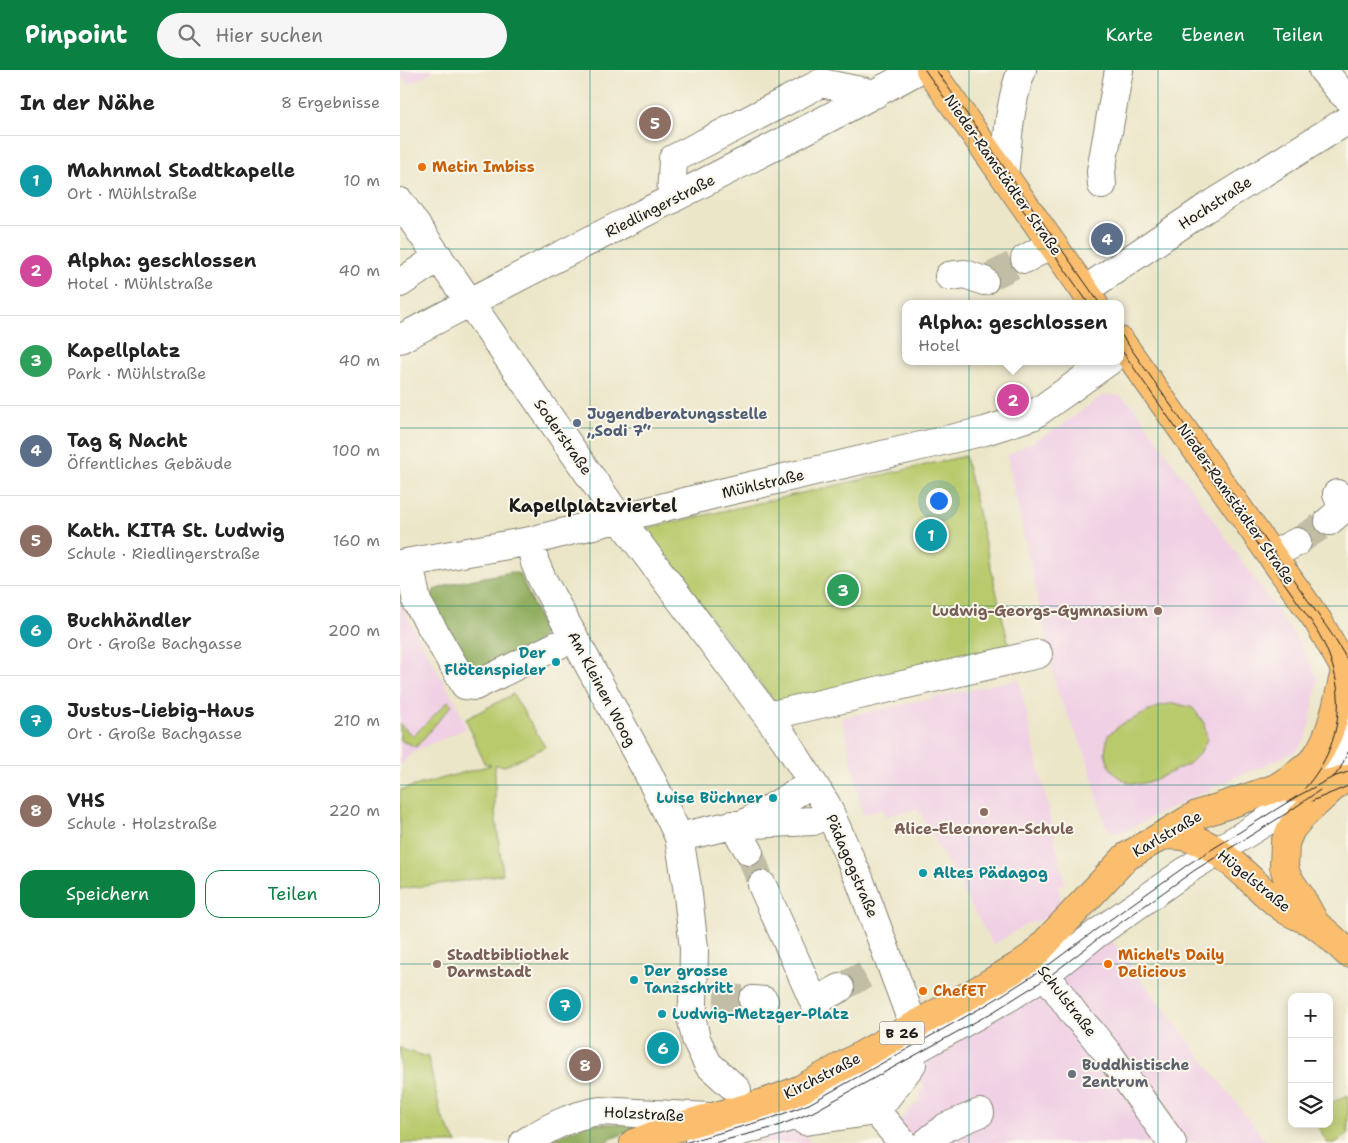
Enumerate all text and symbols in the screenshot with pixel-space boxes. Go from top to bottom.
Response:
search box [157,13,507,58]
text: Pinpoint [25,19,127,51]
icon: search [175,21,203,49]
text: Hier suchen [215,23,323,48]
text: Karte [1106,23,1153,47]
text: Ebenen [1181,23,1245,47]
text: Teilen [1273,23,1323,47]
text: In der Nähe [20,89,155,117]
street label: Nieder-Ramstädter Straße [940,90,1066,260]
text: 8 Ergebnisse [281,92,380,113]
pin: 5 [639,104,671,142]
place label: Metin Imbiss [432,157,535,177]
text: Mahnmal Stadtkapelle [67,158,295,183]
marker: Metin Imbiss [416,161,428,173]
text: 1 [32,170,40,191]
text: 10 m [343,170,380,191]
street label: Riedlingerstraße [602,170,718,242]
street label: Hochstraße [1174,172,1256,234]
text: Ort · Mühlstraße [67,183,197,204]
pin: 4 [1091,220,1123,258]
text: Alpha: geschlossen [67,248,256,273]
text: 2 [30,260,42,281]
text: 40 m [338,260,380,281]
text: Hotel · Mühlstraße [67,273,213,294]
popup [902,300,1124,365]
text: Alpha: geschlossen [918,310,1108,335]
text: Hotel [918,335,960,356]
text: Kapellplatz [67,338,181,363]
text: 3 [30,350,42,371]
text: 40 m [338,350,380,371]
text: Park · Mühlstraße [67,363,206,384]
pin: 2 [997,381,1029,419]
street label: Soderstraße [529,395,597,479]
place label: Jugendberatungsstelle „Sodi 7“ [587,404,768,441]
marker: Jugendberatungsstelle „Sodi 7“ [571,417,583,429]
street label: Nieder-Ramstädter Straße [1173,419,1299,589]
text: Tag & Nacht [67,428,188,453]
text: 4 [30,440,42,461]
text: 100 m [332,440,380,461]
text: Öffentliches Gebäude [67,453,232,474]
street label: Mühlstraße [720,465,806,503]
your location [926,488,952,514]
district label: Kapellplatzviertel [509,494,677,518]
pin: 1 [915,516,947,554]
text: Kath. KITA St. Ludwig [67,518,285,543]
text: 5 [31,530,41,551]
text: 160 m [333,530,380,551]
text: Schule · Riedlingerstraße [67,543,260,564]
pin: 3 [827,571,859,609]
place label: Ludwig-Georgs-Gymnasium [932,601,1148,621]
marker: Ludwig-Georgs-Gymnasium [1152,605,1164,617]
text: Buchhändler [67,608,192,633]
text: 6 [30,620,42,641]
text: 200 m [328,620,380,641]
street label: Am Kleinen Woog [563,628,641,750]
text: Ort · Große Bachgasse [67,633,242,654]
place label: Der Flötenspieler [444,643,546,680]
marker: Der Flötenspieler [550,656,562,668]
text: Justus-Liebig-Haus [67,698,255,723]
text: 7 [30,710,42,731]
text: 210 m [333,710,380,731]
text: Ort · Große Bachgasse [67,723,242,744]
text: VHS [67,788,105,813]
place label: Luise Büchner [656,788,763,808]
marker: Luise Büchner [767,792,779,804]
text: 8 [30,800,42,821]
text: 220 m [328,800,380,821]
marker: Alice-Eleonoren-Schule [978,806,990,818]
street label: Karlstraße [1129,806,1205,862]
street label: Pädagogstraße [821,811,883,921]
text: Schule · Holzstraße [67,813,217,834]
place label: Alice-Eleonoren-Schule [894,819,1074,839]
street label: Hügelstraße [1213,845,1295,917]
place label: Altes Pädagog [933,863,1048,883]
marker: Altes Pädagog [917,867,929,879]
button: Speichern [20,870,195,918]
button: Teilen [205,870,380,918]
place label: Stadtbibliothek Darmstadt [447,945,569,982]
place label: Michel's Daily Delicious [1118,945,1225,982]
marker: Stadtbibliothek Darmstadt [431,958,443,970]
marker: Michel's Daily Delicious [1102,958,1114,970]
place label: Der grosse Tanzschritt [644,961,733,998]
street label: Schulstraße [1033,961,1101,1041]
marker: Der grosse Tanzschritt [628,974,640,986]
place label: ChefET [933,981,987,1001]
marker: ChefET [917,985,929,997]
pin: 7 [549,986,581,1024]
map controls [1288,993,1333,1128]
button: + [1288,993,1333,1038]
place label: Ludwig-Metzger-Platz [672,1004,849,1024]
marker: Ludwig-Metzger-Platz [656,1008,668,1020]
road number: B 26 [880,1021,924,1044]
pin: 6 [647,1029,679,1067]
button: − [1288,1038,1333,1083]
pin: 8 [569,1046,601,1084]
street label: Kirchstraße [780,1048,864,1104]
place label: Buddhistische Zentrum [1082,1055,1190,1092]
marker: Buddhistische Zentrum [1066,1068,1078,1080]
button: layers [1288,1083,1333,1128]
street label: Holzstraße [603,1102,685,1126]

